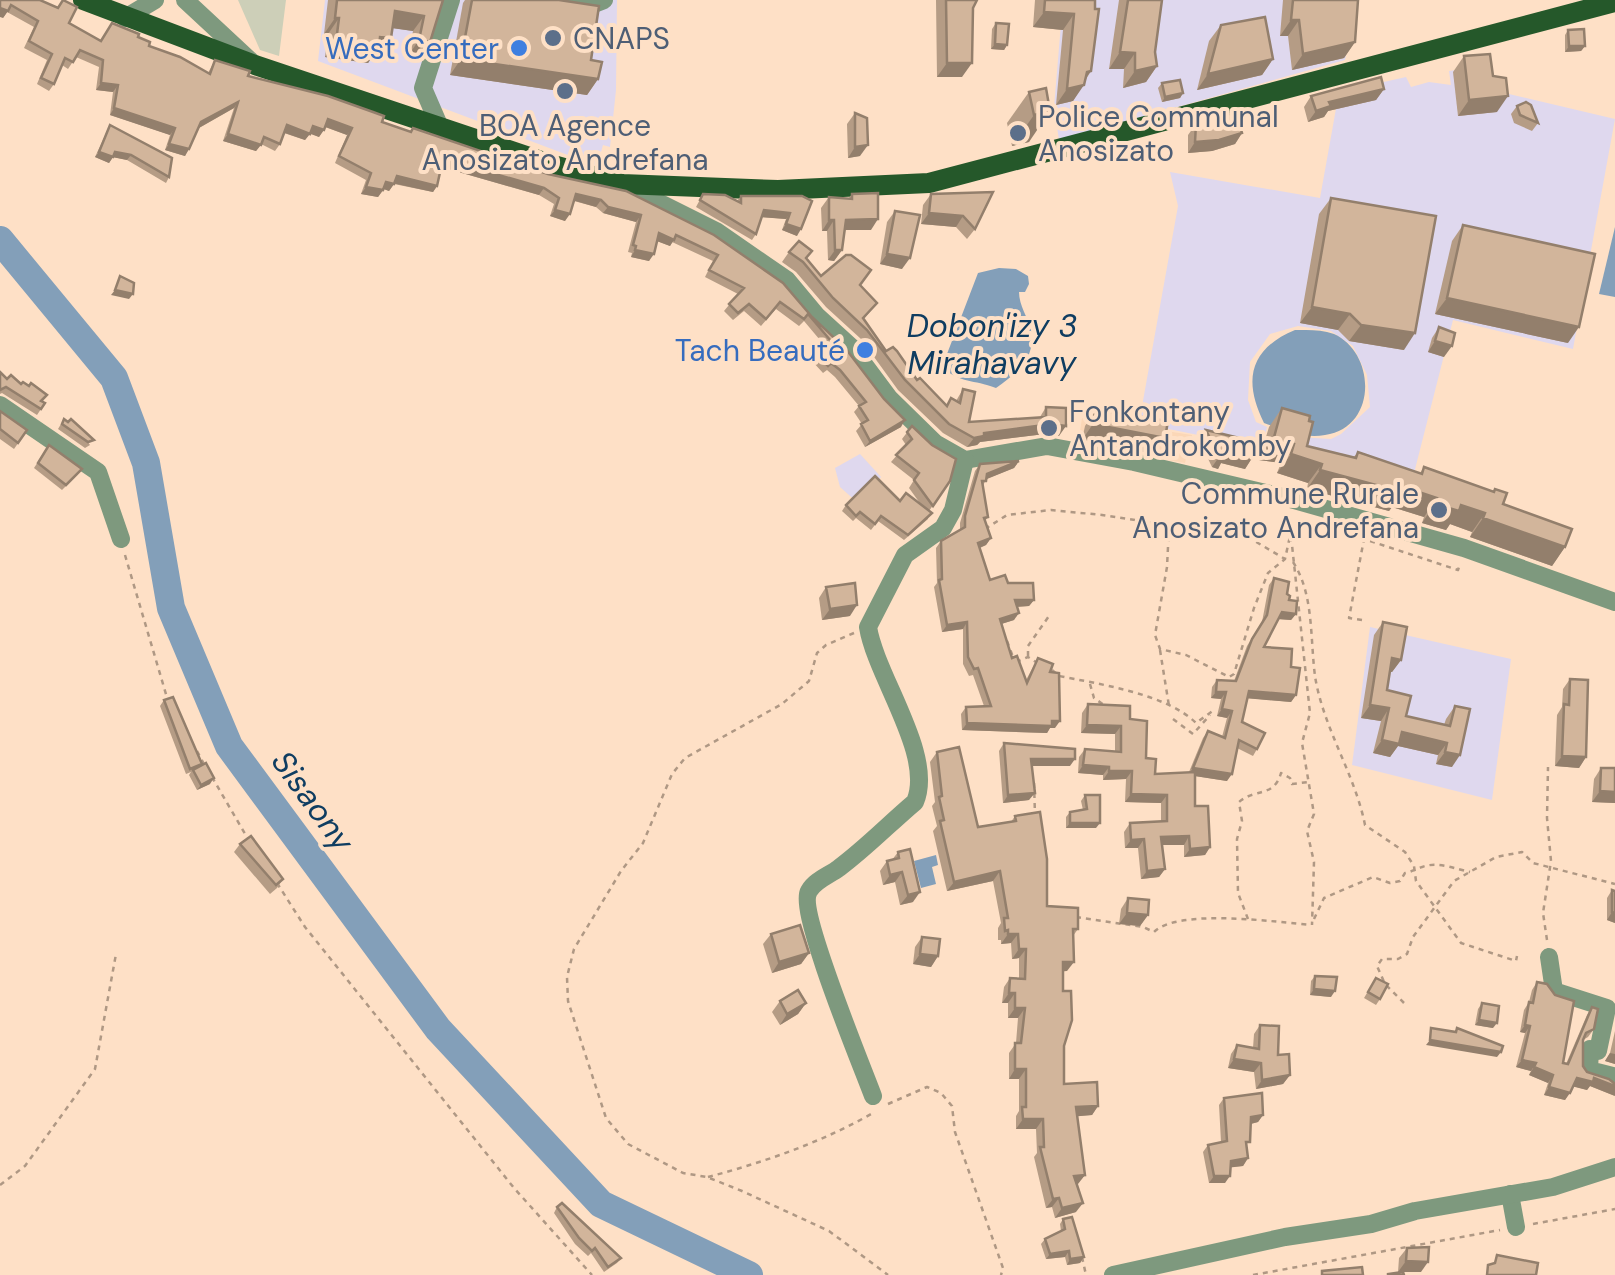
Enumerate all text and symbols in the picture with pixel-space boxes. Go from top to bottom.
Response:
place label: CNAPS [573,19,670,58]
marker: CNAPS [542,27,564,49]
place label: West Center [325,29,499,68]
marker: West Center [508,37,530,59]
marker: BOA Agence Anosizato Andrefana [554,80,576,102]
place label: Police Communal Anosizato [1038,97,1279,170]
place label: BOA Agence Anosizato Andrefana [422,106,708,179]
marker: Police Communal Anosizato [1007,122,1029,144]
water label: Dobon'izy 3 Mirahavavy [907,305,1078,384]
place label: Tach Beauté [675,331,845,370]
marker: Tach Beauté [854,339,876,361]
place label: Fonkontany Antandrokomby [1069,392,1292,465]
marker: Fonkontany Antandrokomby [1038,417,1060,439]
place label: Commune Rurale Anosizato Andrefana [1132,474,1419,547]
marker: Commune Rurale Anosizato Andrefana [1428,499,1450,521]
water label: Sisaony [262,742,364,861]

